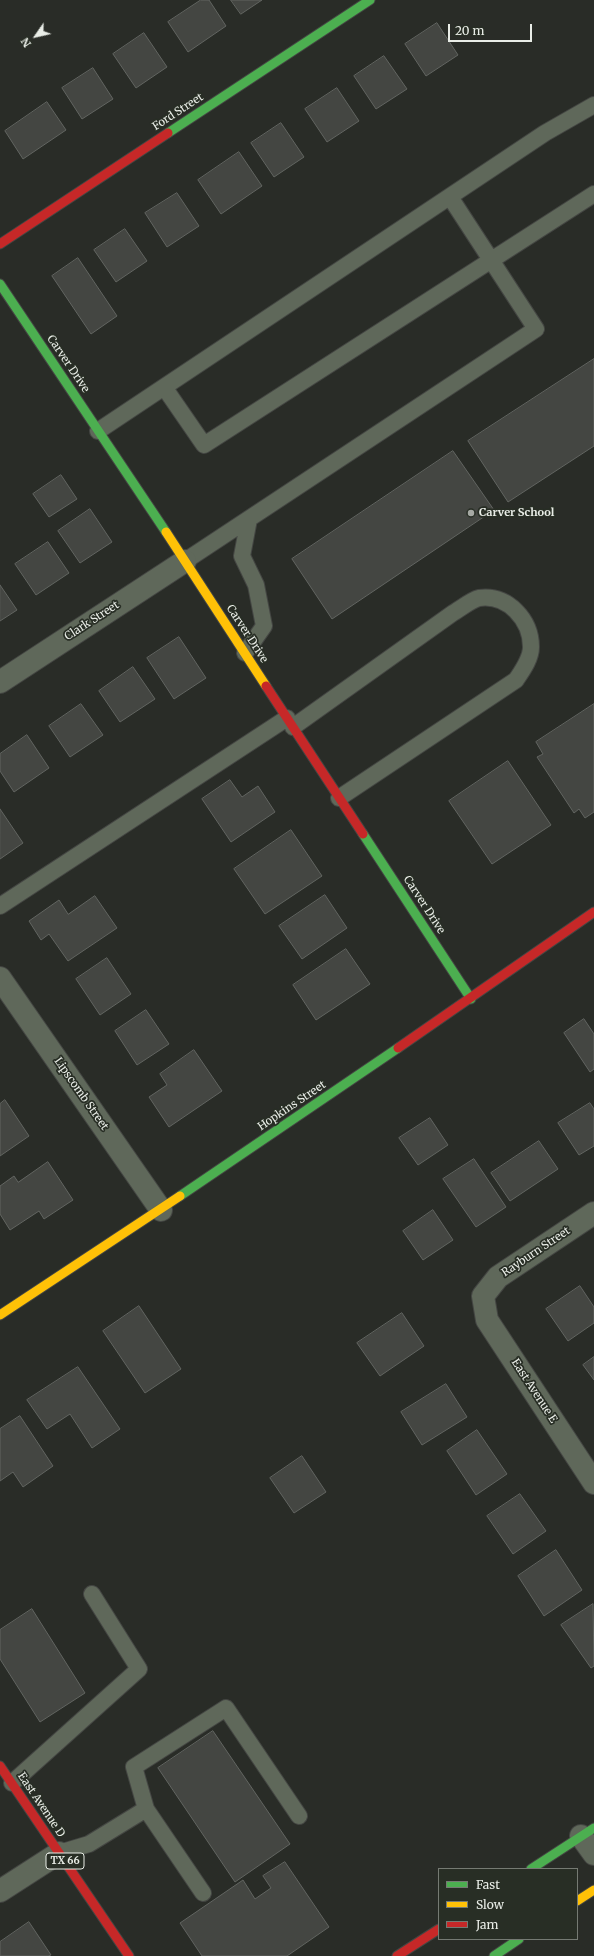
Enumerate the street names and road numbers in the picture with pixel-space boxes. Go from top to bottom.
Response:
street label: Ford Street [150,91,206,133]
street label: Carver Drive [44,333,92,395]
street label: Clark Street [62,599,122,643]
street label: Carver Drive [223,603,271,665]
street label: Carver Drive [400,874,448,936]
street label: Lipscomb Street [51,1055,111,1133]
street label: Hopkins Street [256,1078,328,1134]
street label: Rayburn Street [499,1224,573,1280]
street label: East Avenue E [508,1356,560,1426]
street label: East Avenue D [15,1770,67,1840]
road number: TX 66 [46,1853,84,1869]

